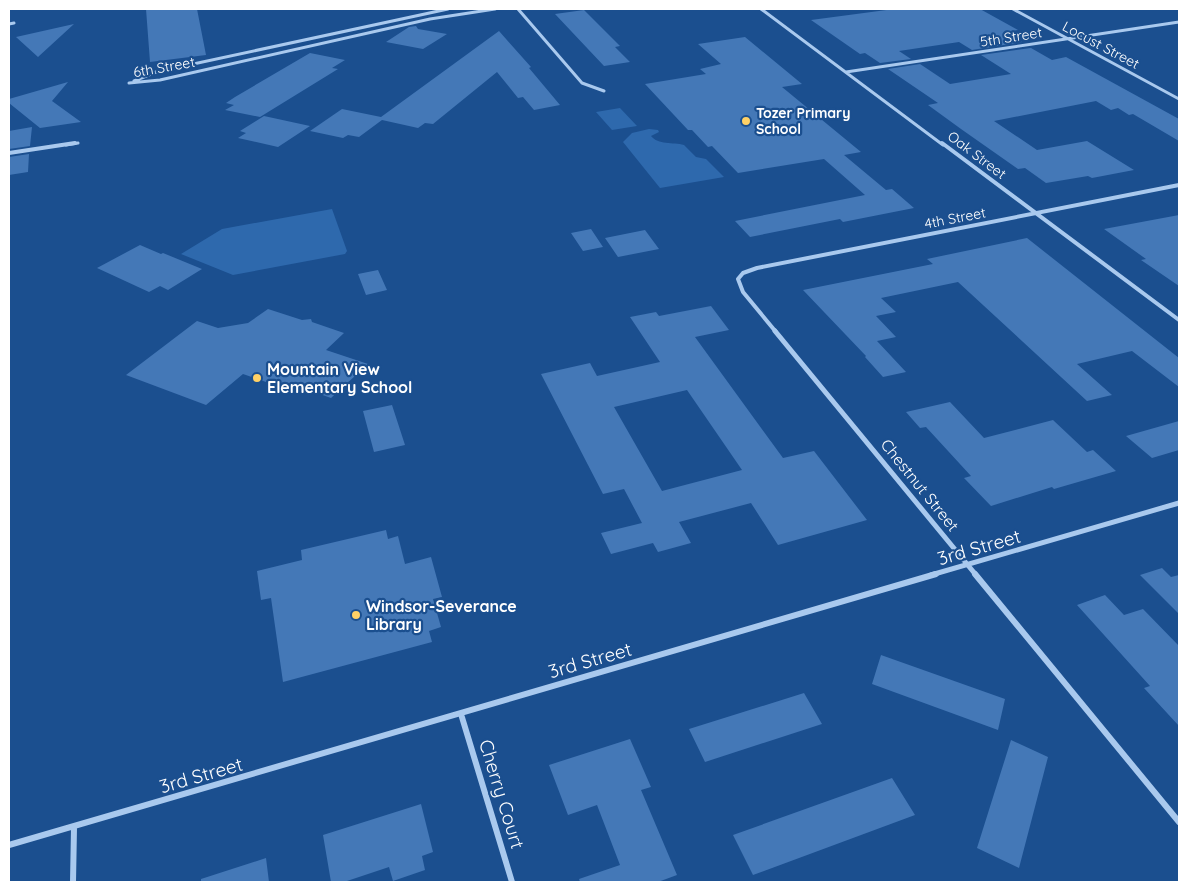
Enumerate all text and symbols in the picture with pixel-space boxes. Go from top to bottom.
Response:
street label: Locust Street [1059,17,1143,73]
street label: 5th Street [979,23,1043,51]
street label: 6th Street [132,53,196,81]
place label: Tozer Primary School [756,104,850,138]
marker: Tozer Primary School [740,115,752,127]
street label: Oak Street [944,127,1010,183]
street label: 4th Street [923,203,987,233]
place label: Mountain View Elementary School [267,359,412,397]
marker: Mountain View Elementary School [251,372,263,384]
street label: Chestnut Street [877,435,963,535]
street label: 3rd Street [935,524,1023,570]
place label: Windsor-Severance Library [366,596,517,634]
marker: Windsor-Severance Library [350,609,362,621]
street label: 3rd Street [546,637,634,683]
street label: Cherry Court [474,736,530,852]
street label: 3rd Street [157,752,245,798]

